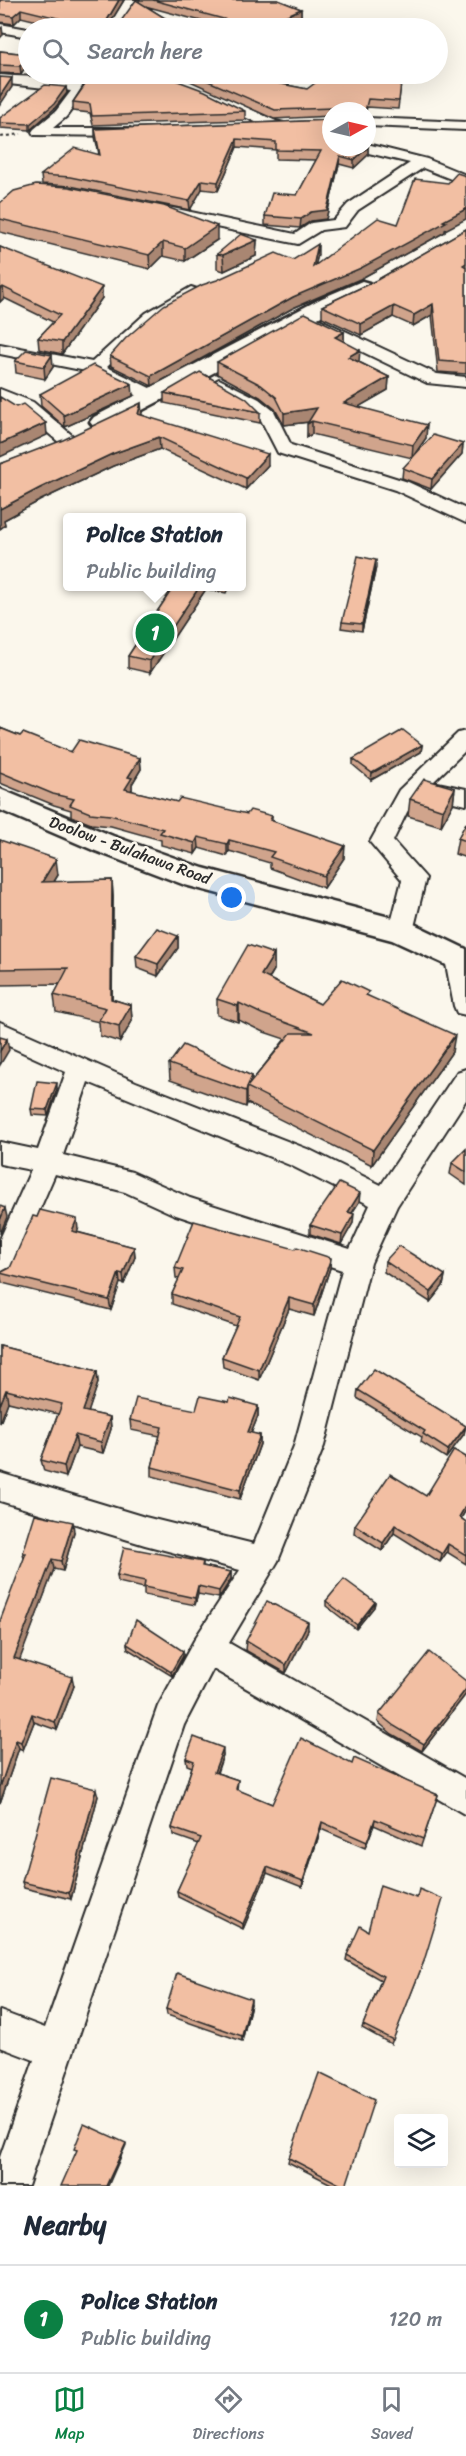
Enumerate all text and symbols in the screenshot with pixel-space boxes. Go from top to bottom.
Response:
search box [18,18,448,84]
text: Search here [87,32,203,71]
icon: search [39,35,72,68]
north arrow [322,102,376,156]
popup [63,513,246,591]
text: Police Station [86,515,223,554]
text: Public building [86,554,216,589]
pin: 1 [136,610,174,656]
street label: Doolow - Bulahawa Road [45,807,216,893]
your location [217,883,246,912]
map controls [394,2114,448,2168]
button: layers [394,2114,448,2168]
text: Nearby [24,2202,106,2248]
text: Police Station [81,2282,217,2321]
text: 1 [39,2302,48,2337]
text: 120 m [389,2302,442,2337]
text: Public building [81,2321,211,2356]
tab: Map [53,2383,86,2448]
tab: Directions [193,2383,264,2448]
tab: Saved [371,2383,413,2448]

